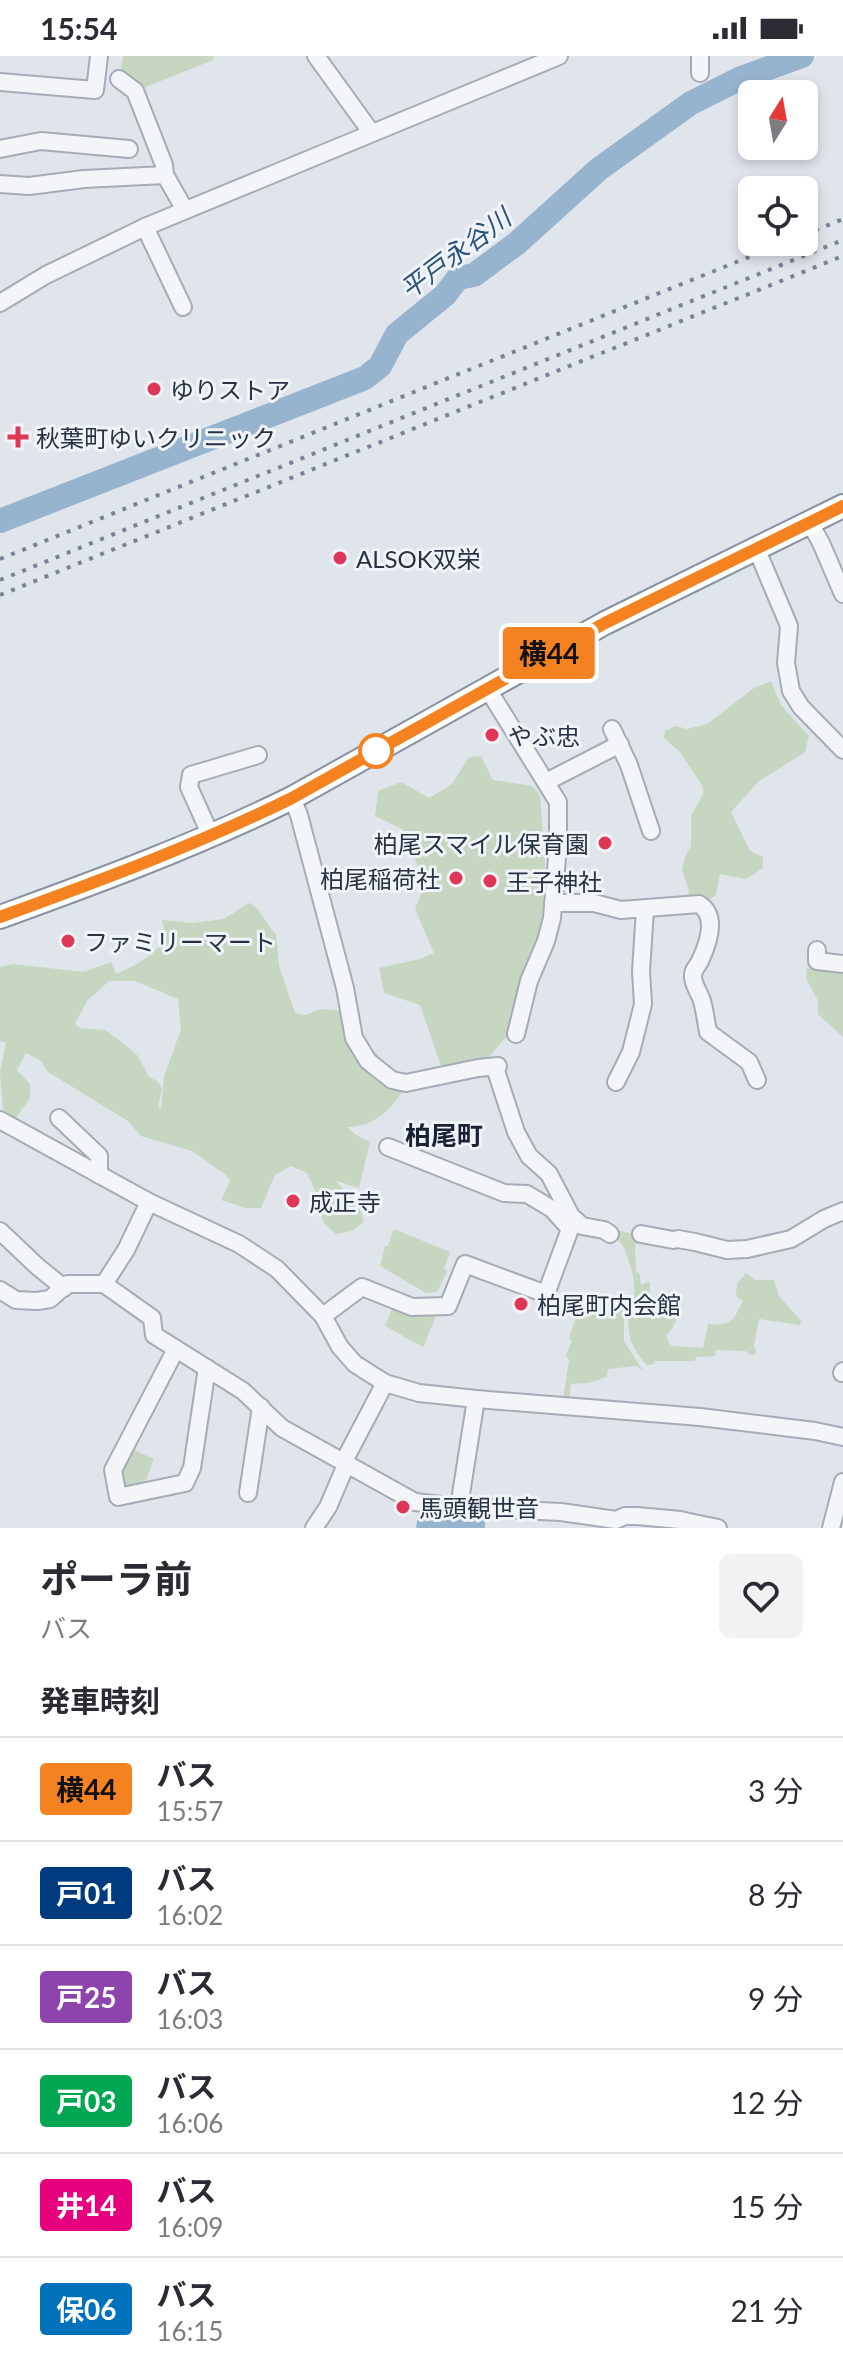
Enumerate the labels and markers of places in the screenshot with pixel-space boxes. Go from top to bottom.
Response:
place label: ゆりストア [170,375,290,404]
marker: ゆりストア [145,380,163,398]
place label: 秋葉町ゆいクリニック [36,423,276,452]
marker: 秋葉町ゆいクリニック [7,426,29,448]
place label: ALSOK双栄 [356,544,481,573]
marker: ALSOK双栄 [331,549,349,567]
place label: やぶ忠 [508,721,580,750]
marker: やぶ忠 [483,726,501,744]
unlabelled marker [359,734,393,768]
place label: 柏尾スマイル保育園 [374,829,589,858]
marker: 柏尾スマイル保育園 [596,834,614,852]
place label: 柏尾稲荷社 [320,864,440,893]
place label: 王子神社 [506,867,602,896]
marker: 柏尾稲荷社 [447,869,465,887]
marker: 王子神社 [481,872,499,890]
place label: ファミリーマート [84,927,276,956]
marker: ファミリーマート [59,932,77,950]
place label: 成正寺 [309,1187,381,1216]
marker: 成正寺 [284,1192,302,1210]
place label: 柏尾町内会館 [537,1290,681,1319]
marker: 柏尾町内会館 [512,1295,530,1313]
place label: 馬頭観世音 [419,1493,539,1522]
marker: 馬頭観世音 [394,1498,412,1516]

